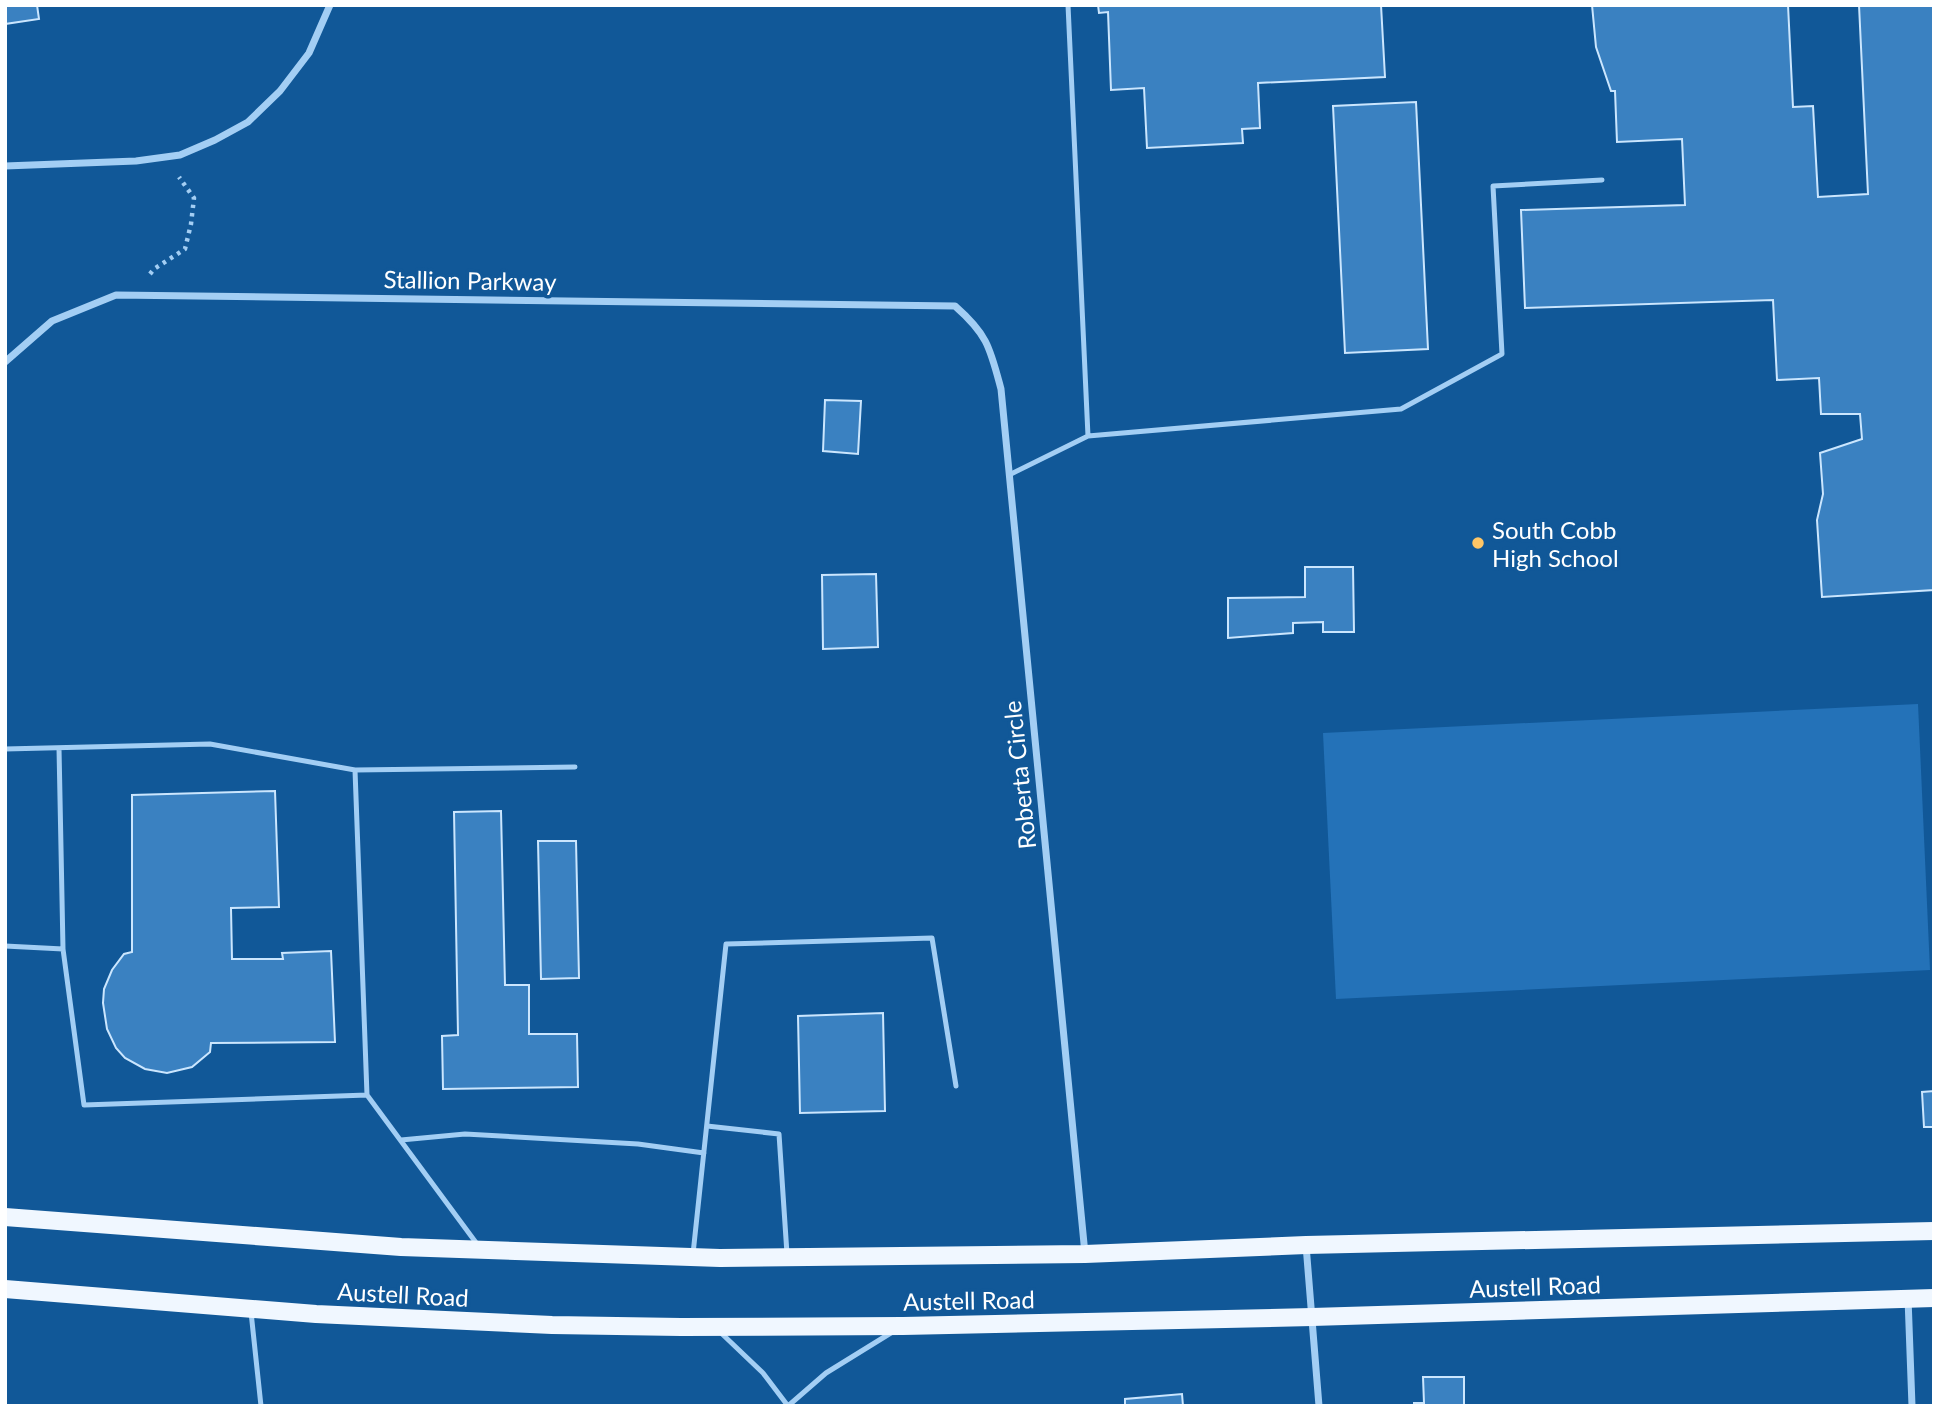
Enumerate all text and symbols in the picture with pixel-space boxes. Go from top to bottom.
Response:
street label: Stallion Parkway [383,264,557,296]
place label: South Cobb High School [1492,515,1619,572]
marker: South Cobb High School [1470,535,1486,551]
street label: Roberta Circle [997,699,1041,851]
street label: Austell Road [1469,1269,1601,1303]
street label: Austell Road [337,1276,469,1312]
street label: Austell Road [903,1284,1035,1316]

